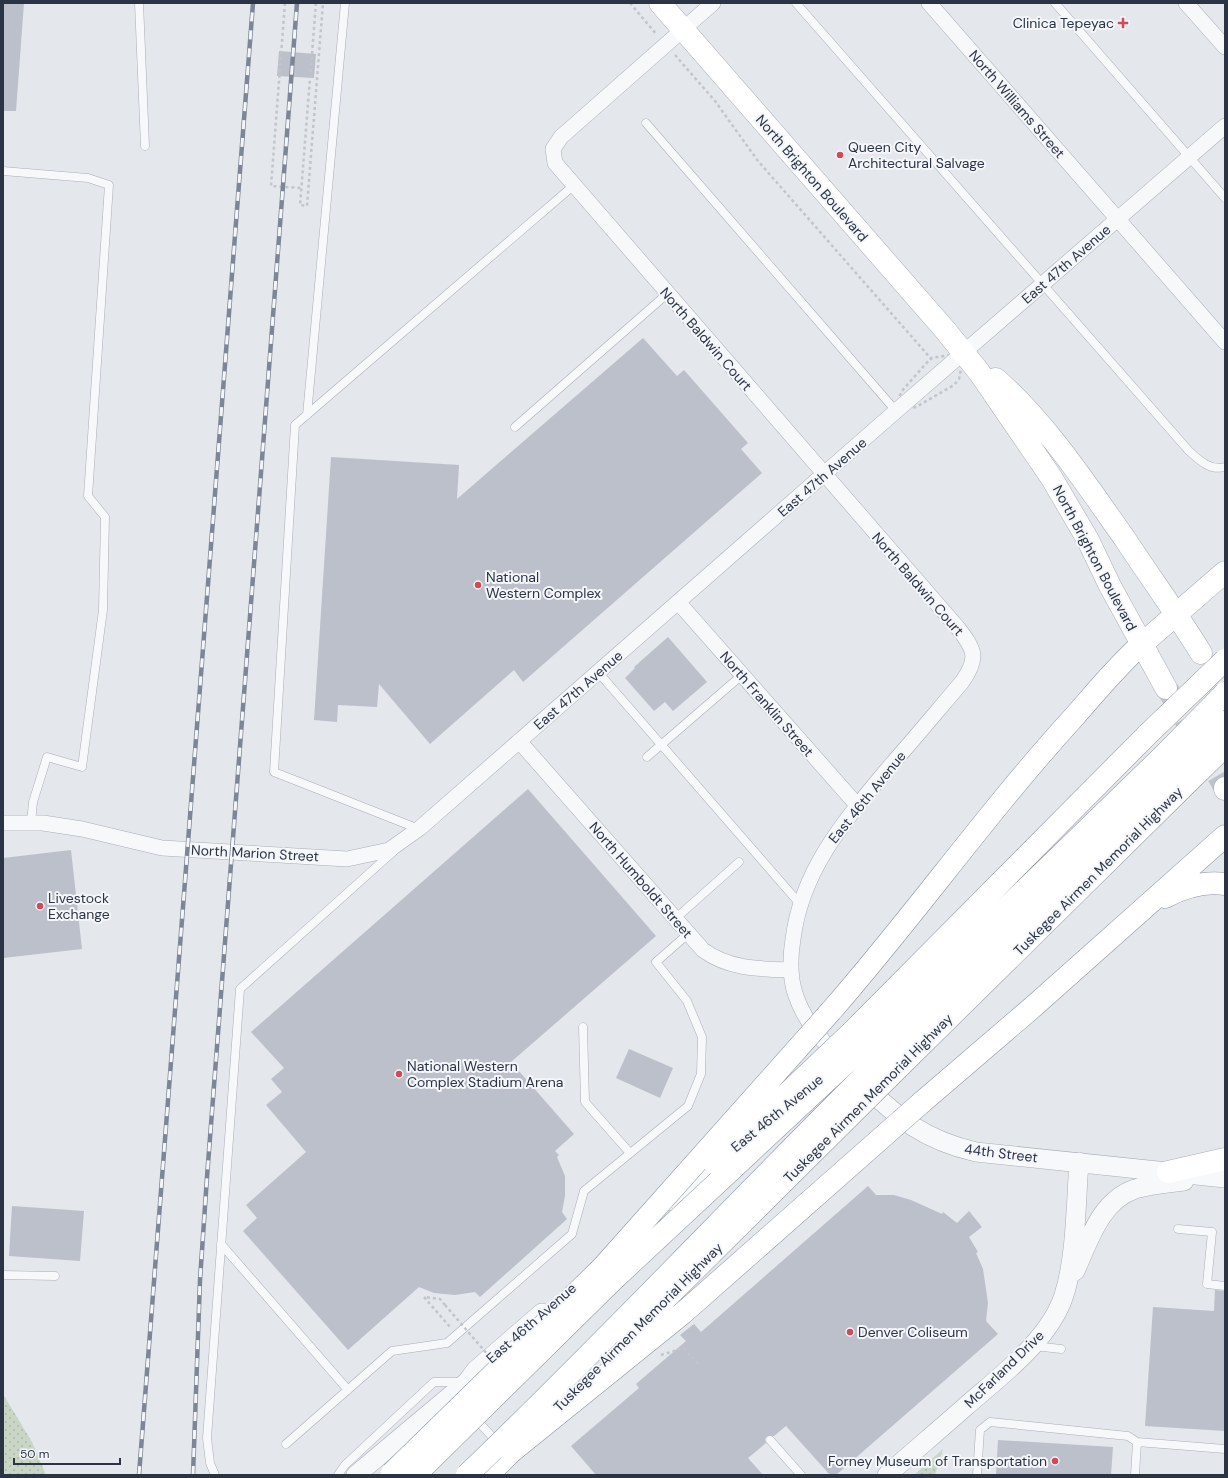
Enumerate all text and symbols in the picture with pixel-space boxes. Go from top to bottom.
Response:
place label: Clinica Tepeyac [1013,14,1114,32]
marker: Clinica Tepeyac [1117,17,1129,29]
street label: North Williams Street [965,46,1069,162]
street label: North Brighton Boulevard [752,111,872,245]
place label: Queen City Architectural Salvage [848,138,985,172]
marker: Queen City Architectural Salvage [835,150,845,160]
street label: East 47th Avenue [1018,220,1114,308]
street label: North Baldwin Court [656,284,756,394]
street label: East 47th Avenue [774,433,870,521]
street label: North Brighton Boulevard [1049,482,1141,634]
street label: North Baldwin Court [868,529,968,639]
place label: National Western Complex [486,568,601,602]
marker: National Western Complex [473,580,483,590]
street label: East 47th Avenue [530,646,626,734]
street label: North Franklin Street [716,648,818,760]
street label: East 46th Avenue [824,747,910,847]
street label: Tuskegee Airmen Memorial Highway [1010,783,1186,959]
street label: North Humboldt Street [586,818,696,942]
street label: North Marion Street [191,841,319,865]
place label: Livestock Exchange [48,889,110,923]
marker: Livestock Exchange [35,901,45,911]
street label: Tuskegee Airmen Memorial Highway [780,1010,956,1186]
place label: National Western Complex Stadium Arena [407,1057,563,1091]
marker: National Western Complex Stadium Arena [394,1069,404,1079]
street label: East 46th Avenue [727,1070,827,1156]
street label: 44th Street [963,1140,1039,1166]
street label: Tuskegee Airmen Memorial Highway [550,1239,726,1415]
street label: East 46th Avenue [482,1279,580,1367]
place label: Denver Coliseum [858,1323,968,1341]
street label: McFarland Drive [960,1326,1048,1412]
marker: Denver Coliseum [845,1327,855,1337]
scale bar [14,1440,120,1466]
text: 50 m [20,1446,49,1462]
place label: Forney Museum of Transportation [828,1452,1047,1470]
marker: Forney Museum of Transportation [1050,1456,1060,1466]

